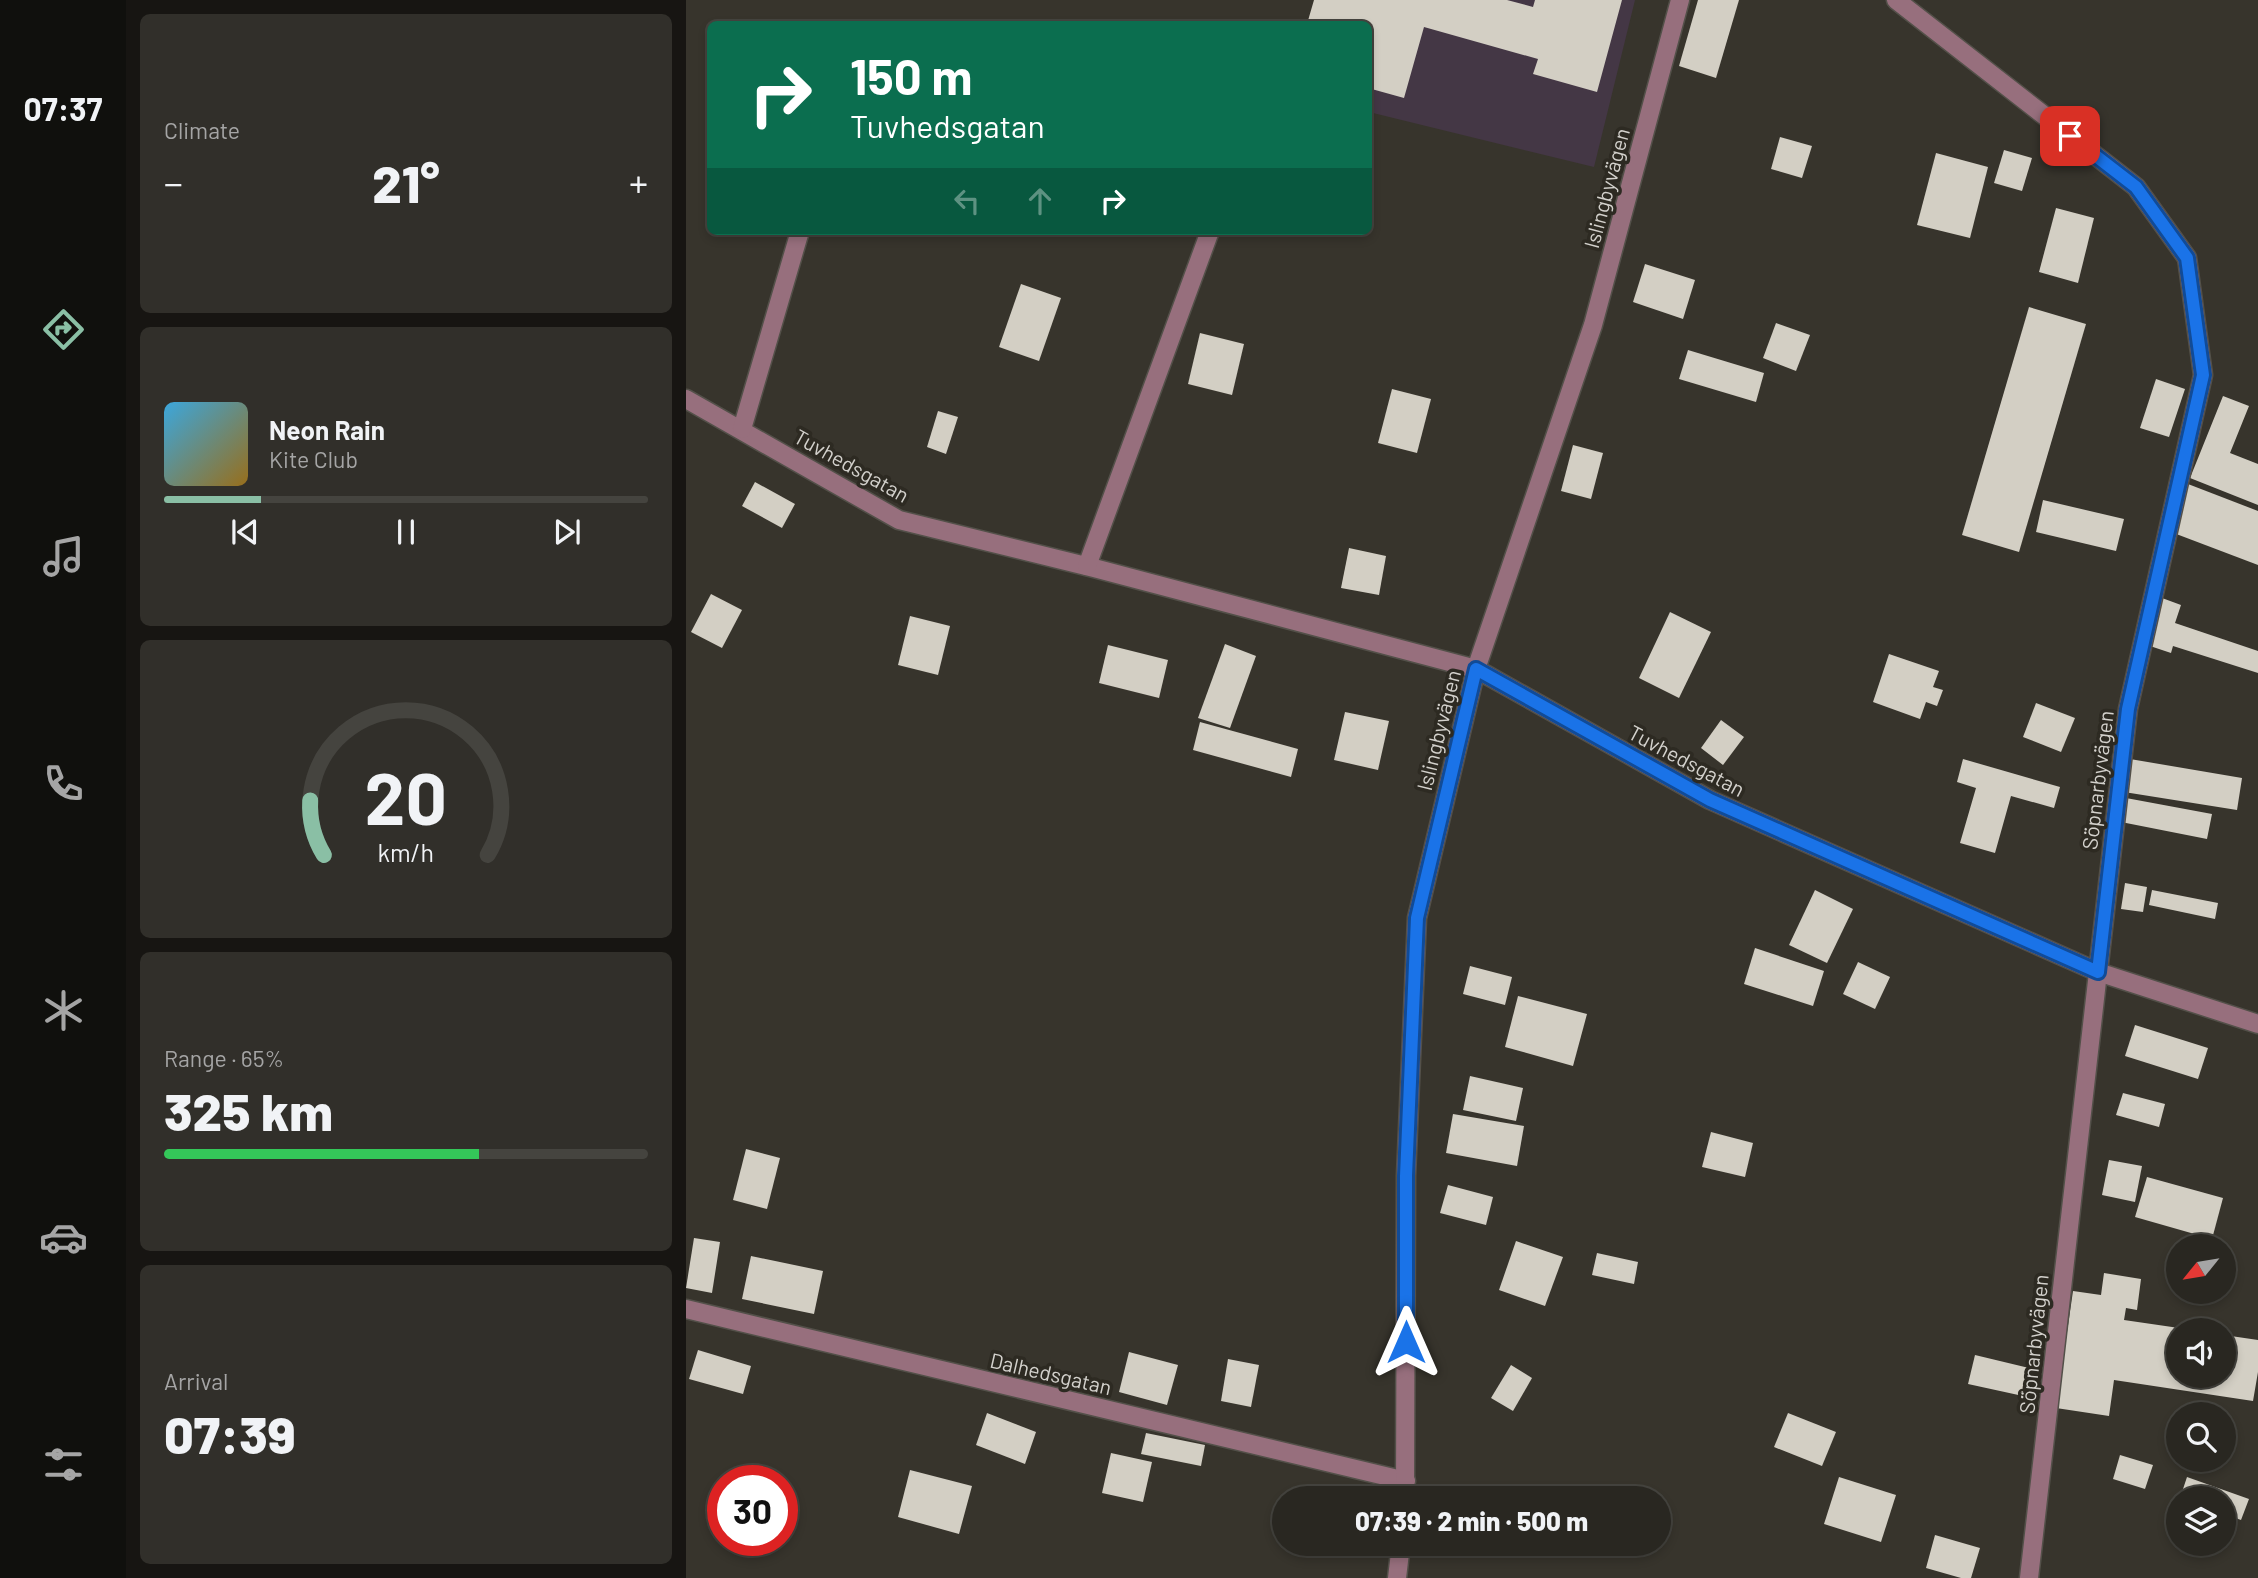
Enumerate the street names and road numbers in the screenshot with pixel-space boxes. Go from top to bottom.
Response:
street label: Islingbyvägen [1578,125,1634,251]
street label: Tuvhedsgatan [790,423,914,507]
street label: Islingbyvägen [1411,667,1465,793]
street label: Söpnarbyvägen [2076,709,2118,851]
street label: Tuvhedsgatan [1625,719,1749,801]
street label: Söpnarbyvägen [2013,1273,2053,1415]
street label: Dalhedsgatan [988,1347,1114,1399]

